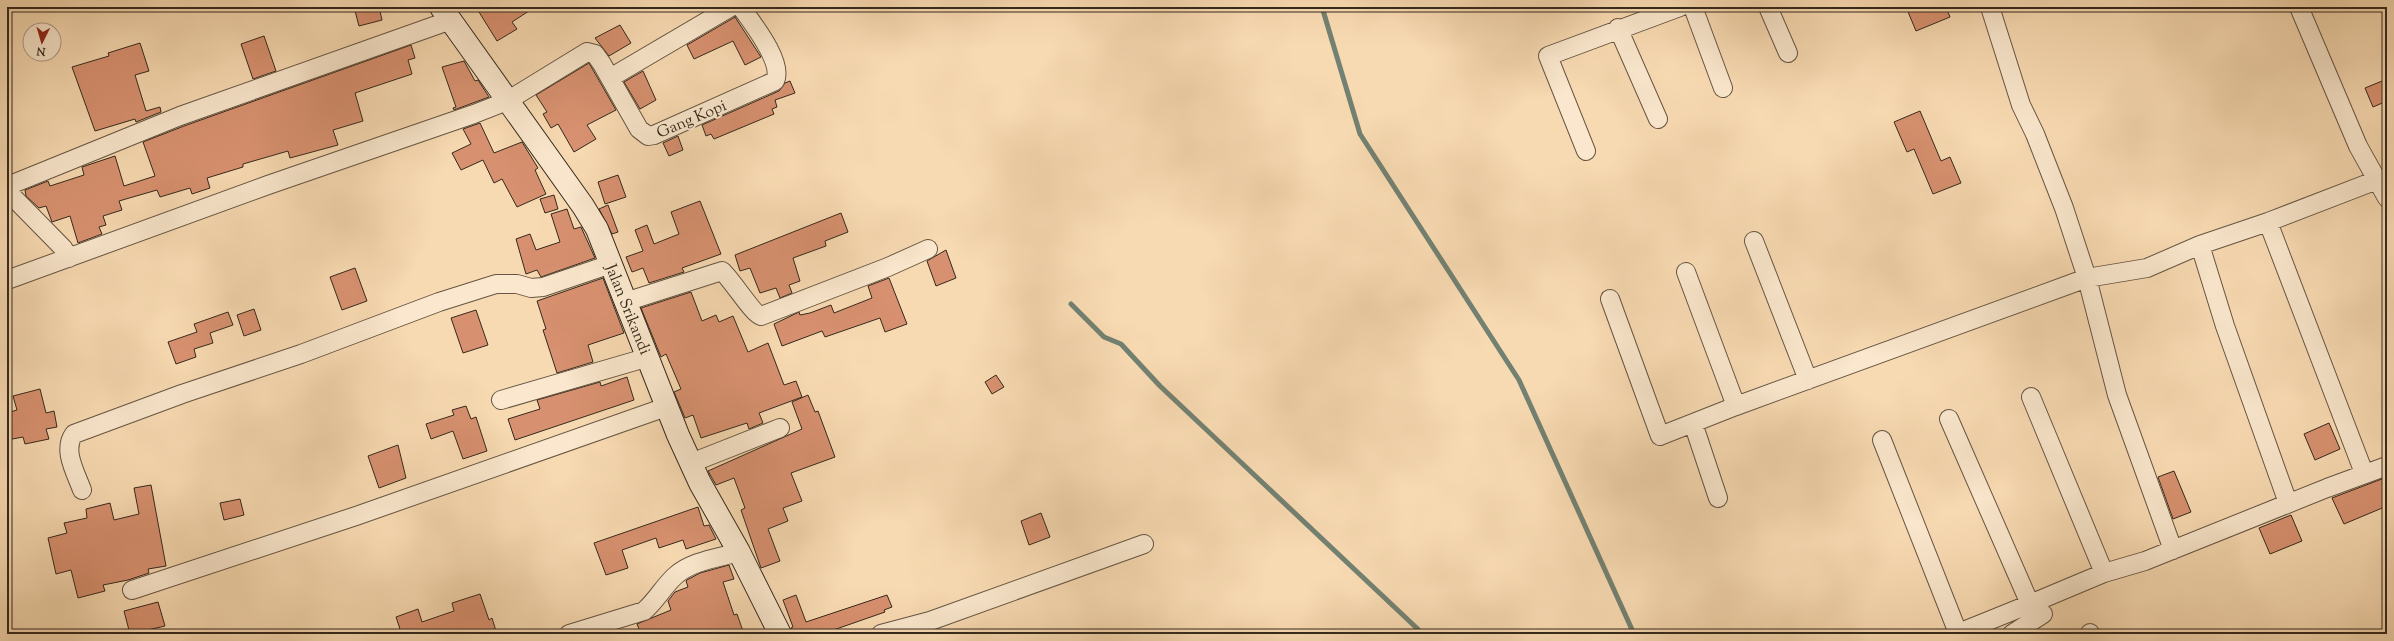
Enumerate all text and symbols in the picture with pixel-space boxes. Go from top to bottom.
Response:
north arrow [22,22,62,62]
text: N [36,43,47,59]
street label: Gang Kopi [653,95,731,145]
street label: Jalan Srikandi [598,260,655,359]

